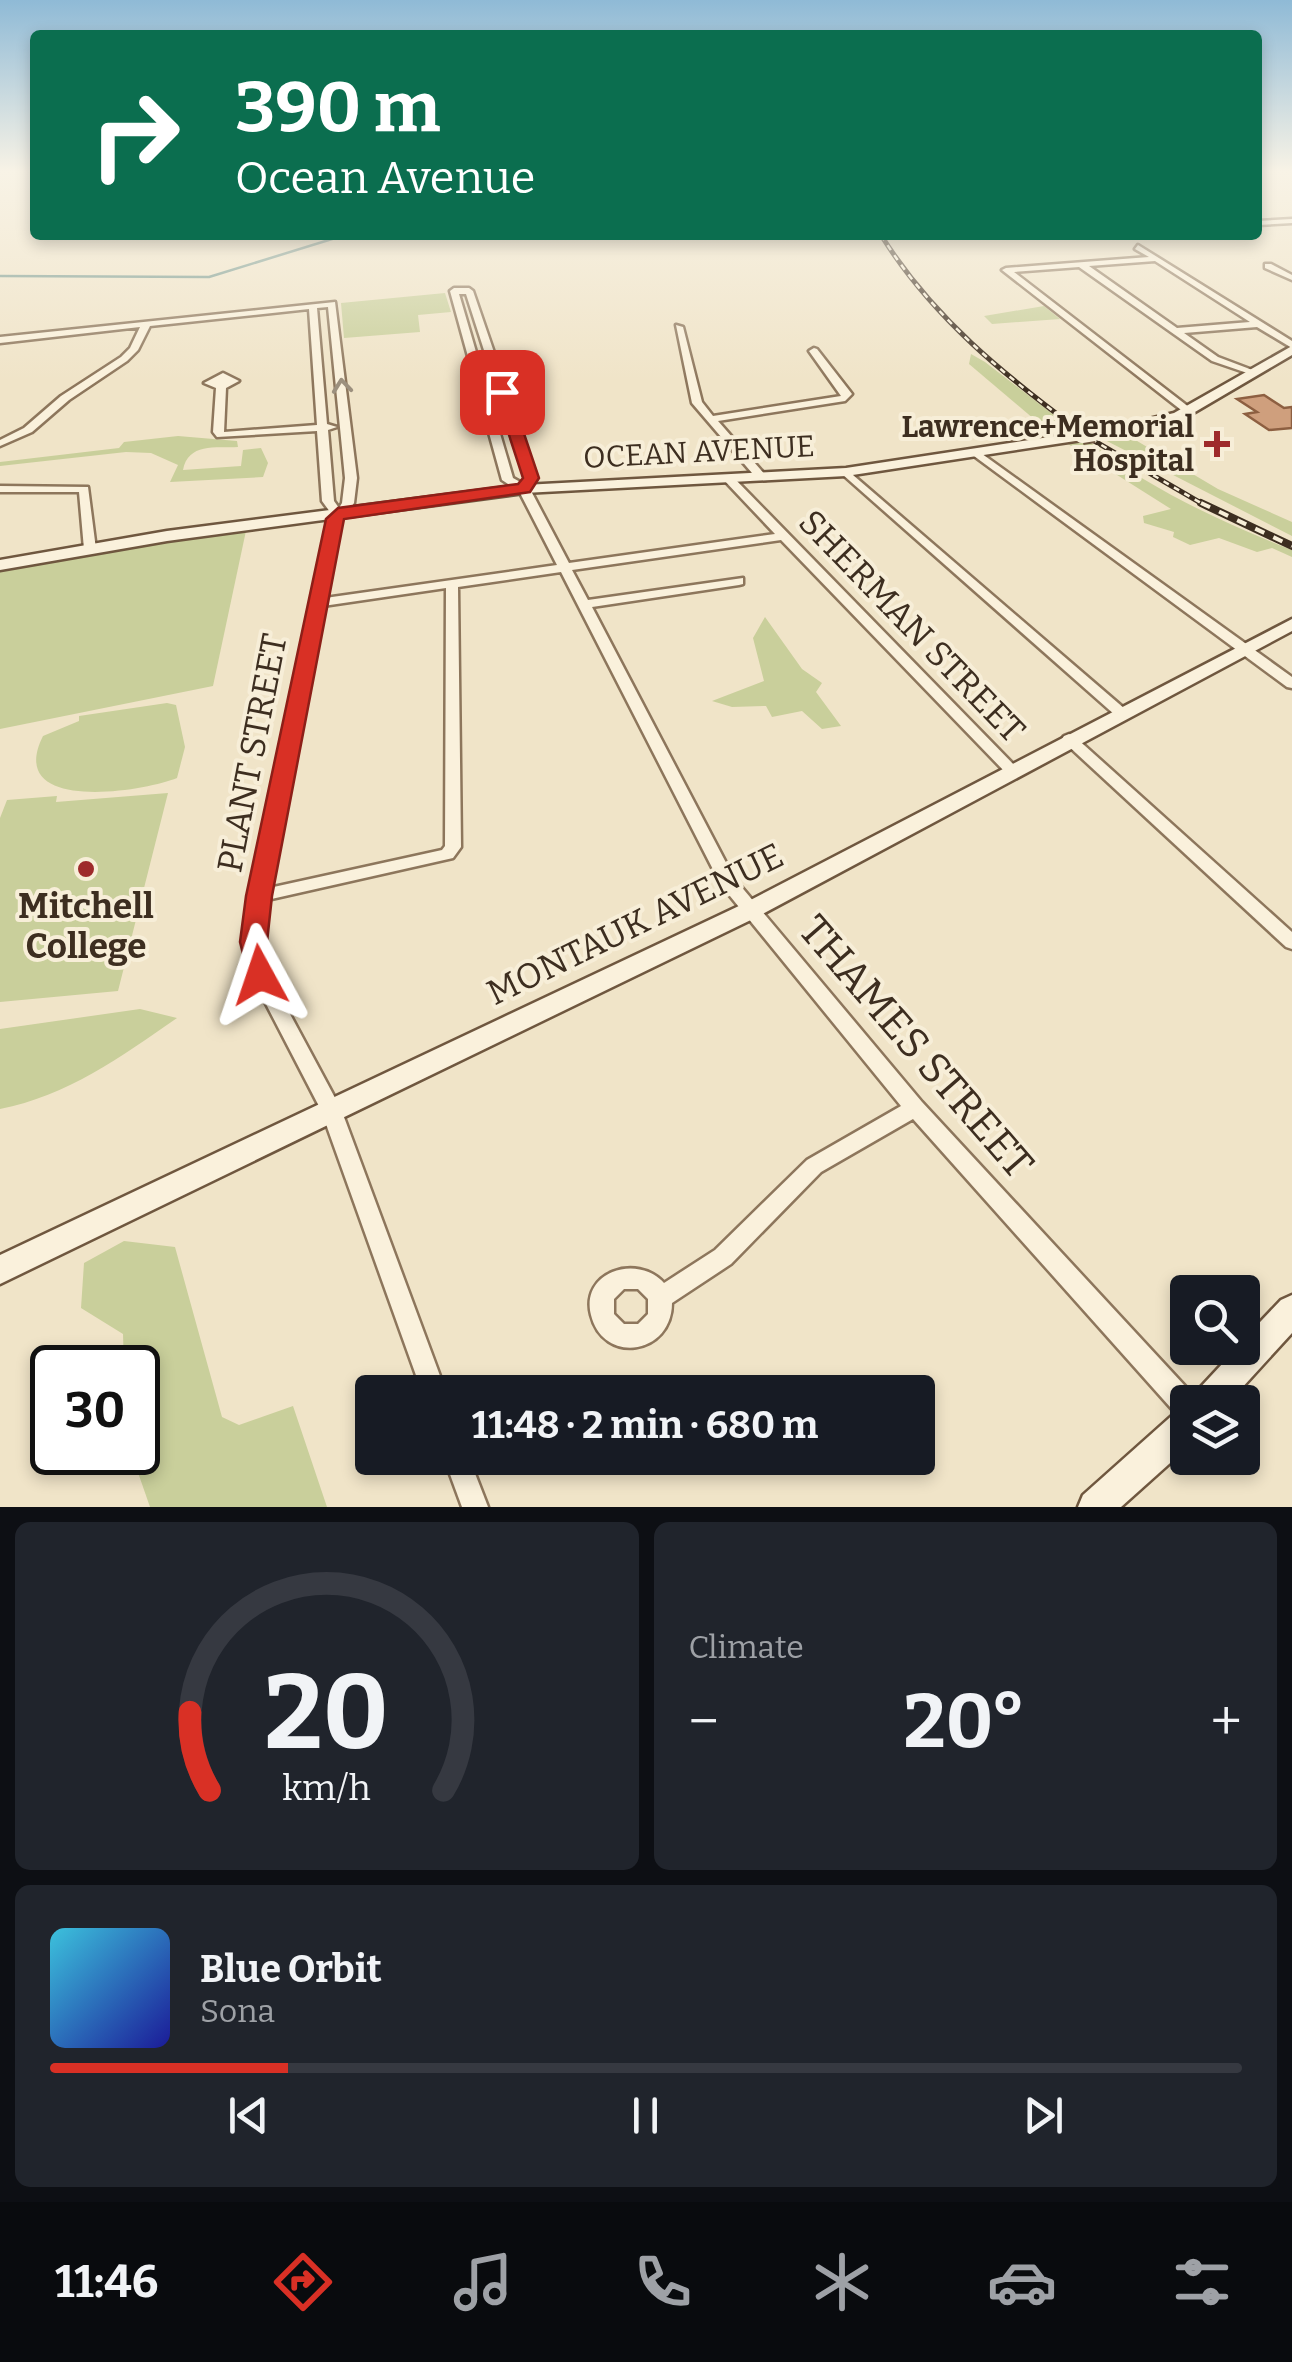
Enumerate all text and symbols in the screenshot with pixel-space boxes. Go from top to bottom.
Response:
text: 390 m [235,66,441,150]
icon: right [70,70,200,200]
text: Ocean Avenue [235,151,535,205]
pin [460,350,545,435]
icon: arrive [475,365,530,420]
one-way arrow [331,378,353,394]
place label: Lawrence+Memorial Hospital [902,409,1194,479]
street label: OCEAN AVENUE [582,428,816,476]
marker: Lawrence+Memorial Hospital [1204,431,1230,457]
street label: SHERMAN STREET [790,501,1034,751]
street label: PLANT STREET [208,630,296,876]
street label: MONTAUK AVENUE [480,834,790,1014]
marker: Mitchell College [75,858,97,880]
place label: Mitchell College [18,885,154,967]
street label: THAMES STREET [788,905,1044,1189]
position arrow [208,923,312,1027]
map controls [1170,1275,1260,1475]
button: search [1170,1275,1260,1365]
speed limit sign: 30 [30,1345,160,1475]
button: layers [1170,1385,1260,1475]
text: 11:48 · 2 min · 680 m [472,1402,818,1448]
text: Climate [689,1628,804,1666]
text: 20 [264,1651,389,1776]
text: 20° [904,1677,1026,1767]
text: − [689,1689,719,1755]
text: + [1211,1689,1242,1755]
text: km/h [283,1767,371,1809]
text: Blue Orbit [200,1946,382,1992]
text: Sona [200,1992,275,2030]
icon: previous [221,2088,276,2143]
icon: pause [618,2088,673,2143]
icon: next [1016,2088,1071,2143]
icon: directions [268,2247,338,2317]
icon: music [448,2247,518,2317]
icon: phone [628,2247,698,2317]
icon: climate [807,2247,877,2317]
icon: car [987,2247,1057,2317]
icon: filters [1167,2247,1237,2317]
text: 11:46 [55,2255,158,2309]

